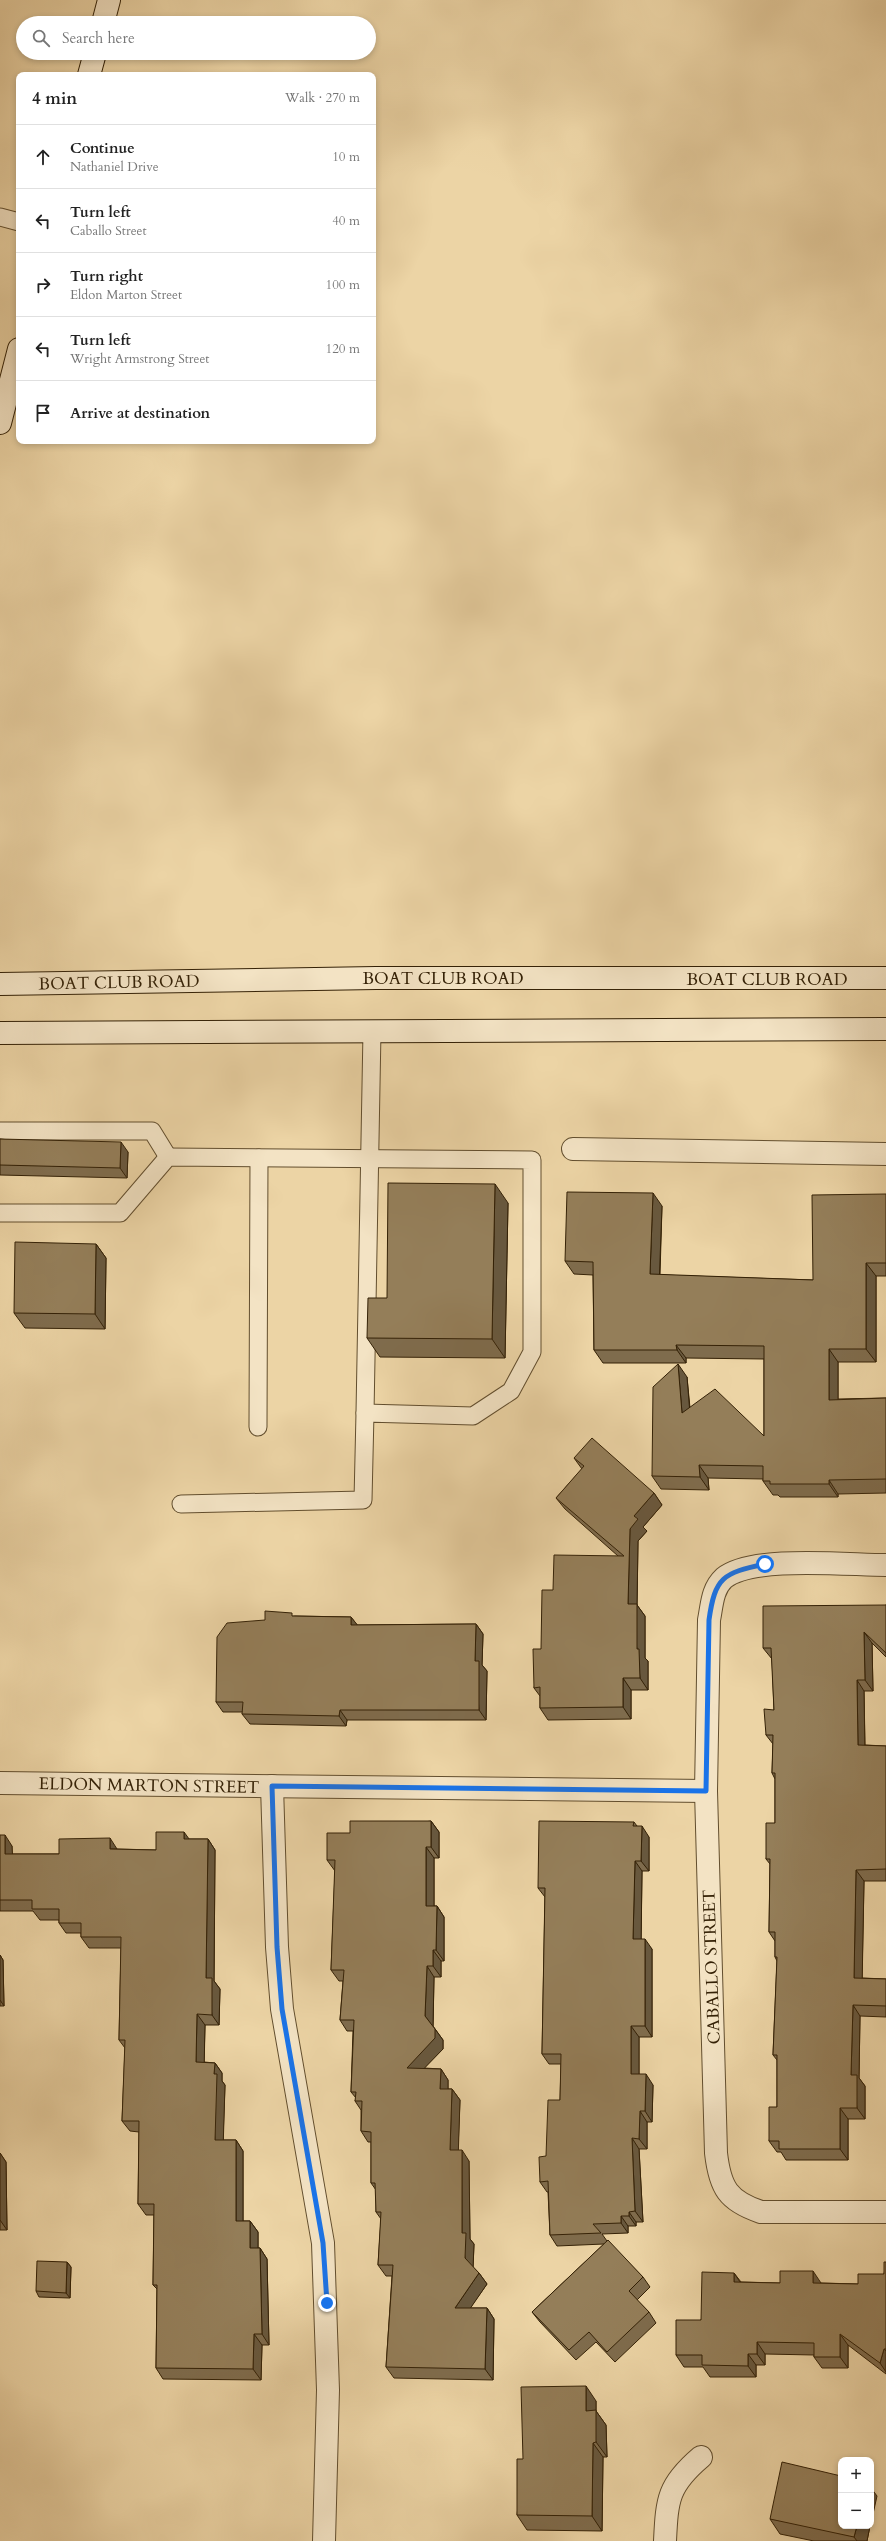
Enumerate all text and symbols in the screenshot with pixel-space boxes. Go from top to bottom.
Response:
search box [16,16,376,60]
icon: search [30,27,52,49]
text: Search here [62,28,135,48]
text: 4 min [32,87,77,110]
text: Walk · 270 m [285,89,360,107]
text: Continue [70,138,135,158]
icon: ahead [32,146,54,168]
text: 10 m [332,148,360,166]
text: Nathaniel Drive [70,158,159,176]
text: Turn left [70,202,131,222]
icon: left [32,210,54,232]
text: 40 m [332,212,360,230]
text: Caballo Street [70,222,147,240]
text: Turn right [70,266,143,286]
icon: right [32,274,54,296]
text: 100 m [326,276,360,294]
text: Eldon Marton Street [70,286,182,304]
text: Turn left [70,330,131,350]
icon: left [32,338,54,360]
text: 120 m [326,340,360,358]
text: Wright Armstrong Street [70,350,209,368]
icon: arrive [32,402,54,424]
text: Arrive at destination [70,403,210,423]
street label: BOAT CLUB ROAD [362,967,524,990]
street label: BOAT CLUB ROAD [686,968,848,991]
street label: BOAT CLUB ROAD [38,970,200,995]
route start [756,1555,774,1573]
street label: ELDON MARTON STREET [38,1772,260,1799]
street label: CABALLO STREET [697,1889,726,2045]
route end [318,2294,336,2312]
map controls [838,2457,874,2529]
button: + [838,2457,874,2493]
button: − [838,2493,874,2529]

